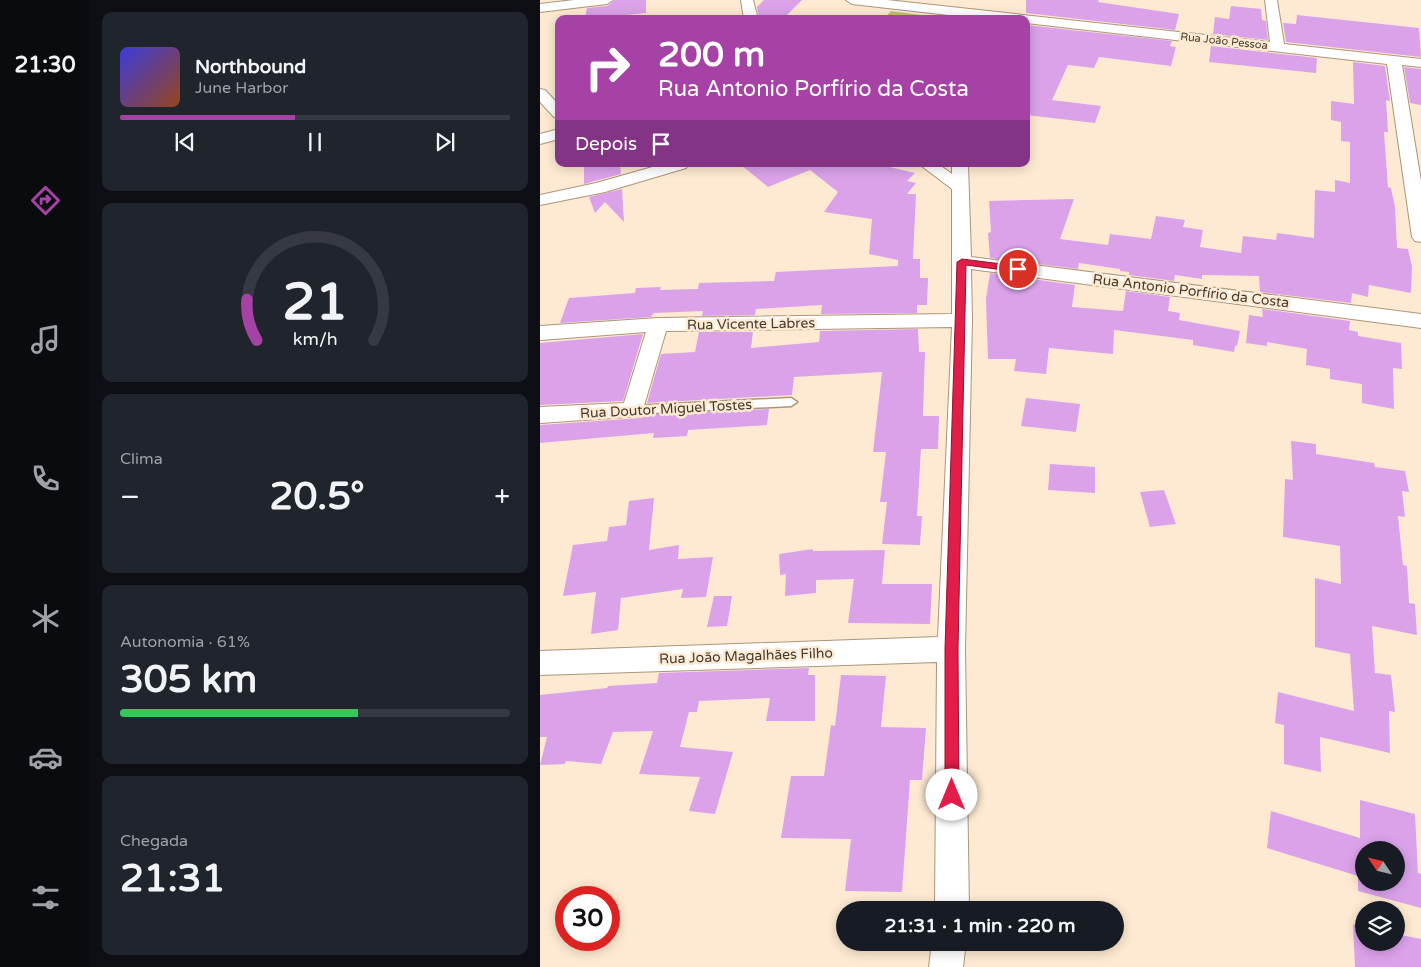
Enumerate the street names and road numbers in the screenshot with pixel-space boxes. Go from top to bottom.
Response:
street label: Rua João Pessoa [1180,30,1268,52]
street label: Rua Antonio Porfírio da Costa [1092,271,1290,311]
street label: Rua Vicente Labres [687,314,815,334]
street label: Rua Doutor Miguel Tostes [580,396,753,422]
street label: Rua João Magalhães Filho [659,644,833,668]

